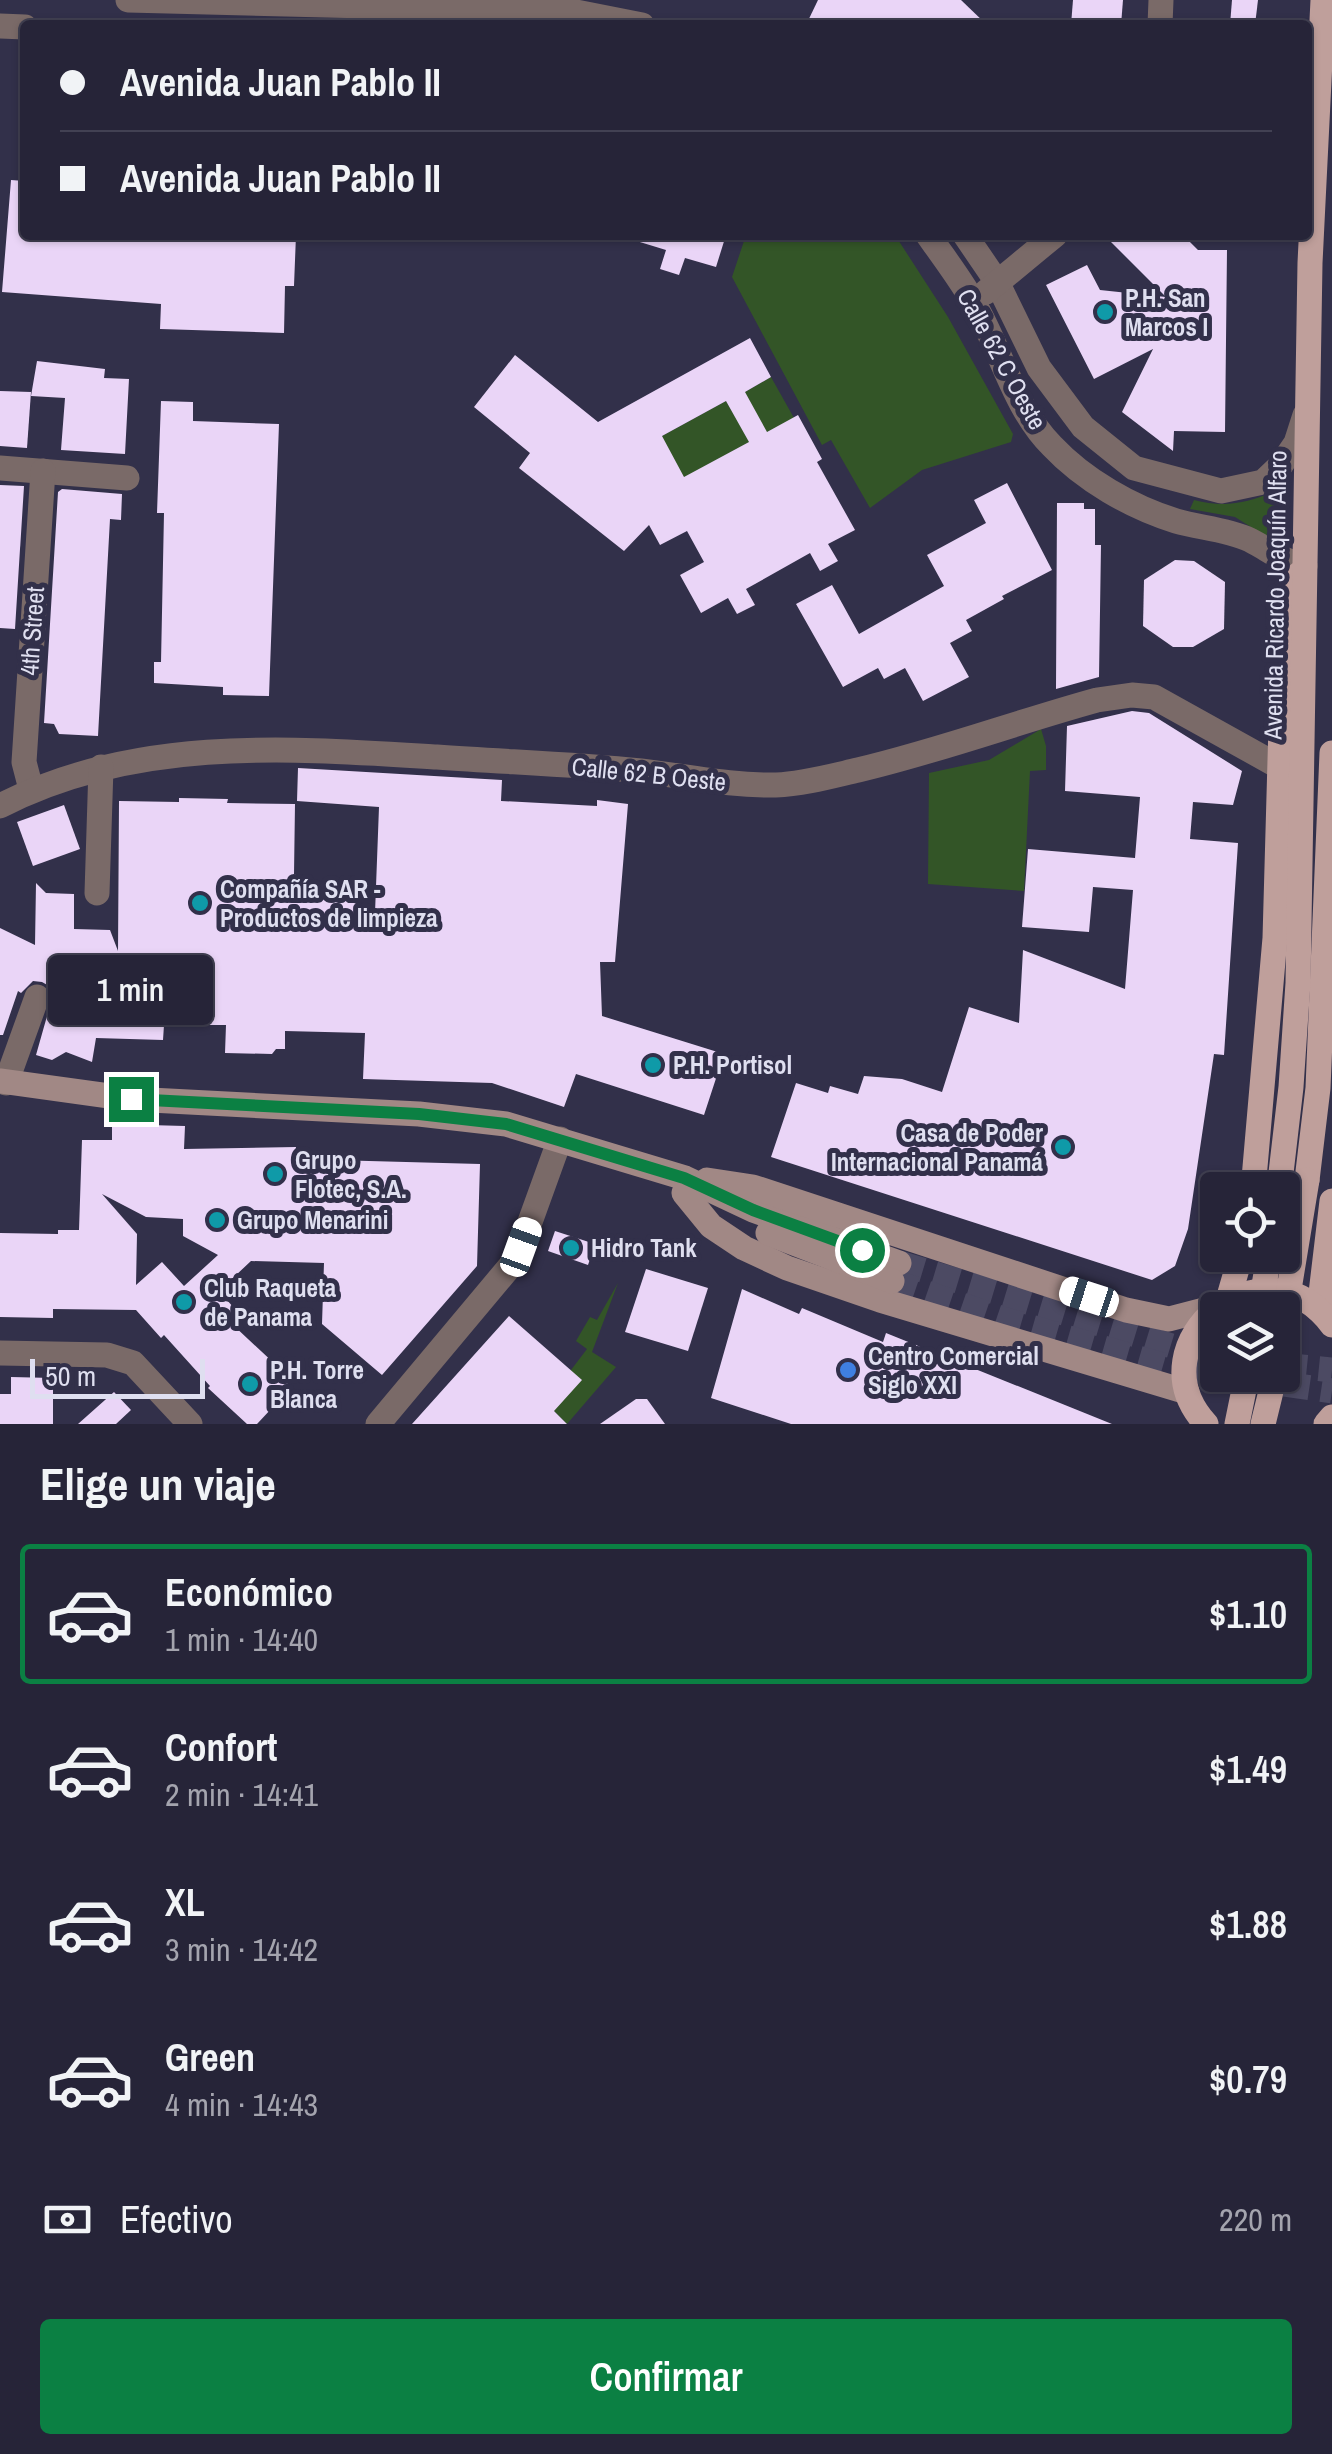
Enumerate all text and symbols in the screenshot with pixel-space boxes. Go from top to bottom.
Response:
text: Avenida Juan Pablo II [120,57,441,108]
text: Avenida Juan Pablo II [120,153,441,204]
place label: P.H. San Marcos I [1125,281,1208,344]
street label: Calle 62 C Oeste [949,282,1055,436]
marker: P.H. San Marcos I [1094,301,1116,323]
street label: Avenida Ricardo Joaquín Alfaro [1255,450,1295,741]
street label: 4th Street [12,585,52,677]
street label: Calle 62 B Oeste [570,749,728,799]
place label: Compañía SAR - Productos de limpieza [220,872,438,935]
marker: Compañía SAR - Productos de limpieza [189,892,211,914]
callout: 1 min [48,954,214,1024]
text: 1 min [97,968,164,1011]
place label: P.H. Portisol [673,1048,792,1082]
marker: P.H. Portisol [642,1054,664,1076]
route end [109,1077,154,1122]
place label: Casa de Poder Internacional Panamá [831,1116,1044,1179]
marker: Casa de Poder Internacional Panamá [1052,1136,1074,1158]
place label: Grupo Flotec, S.A. [295,1143,407,1206]
marker: Grupo Flotec, S.A. [264,1163,286,1185]
map controls [1200,1172,1300,1392]
button: locate [1200,1172,1300,1272]
place label: Grupo Menarini [237,1203,389,1237]
marker: Grupo Menarini [206,1209,228,1231]
car [497,1214,545,1280]
route start [840,1228,885,1273]
place label: Hidro Tank [591,1231,697,1265]
marker: Hidro Tank [560,1237,582,1259]
place label: Club Raqueta de Panama [204,1271,337,1334]
car [1056,1273,1122,1321]
marker: Club Raqueta de Panama [173,1291,195,1313]
button: layers [1200,1292,1300,1392]
place label: Centro Comercial Siglo XXI [868,1339,1039,1402]
place label: P.H. Torre Blanca [270,1353,364,1416]
scale bar [30,1354,205,1398]
text: 50 m [45,1357,96,1395]
marker: Centro Comercial Siglo XXI [837,1359,859,1381]
marker: P.H. Torre Blanca [239,1373,261,1395]
text: Elige un viaje [40,1453,276,1514]
text: Económico [165,1567,333,1618]
icon: car [45,1569,135,1659]
text: $1.10 [1209,1589,1287,1640]
text: 1 min · 14:40 [165,1618,318,1661]
text: Confort [165,1722,277,1773]
icon: car [45,1724,135,1814]
text: $1.49 [1209,1744,1287,1795]
text: 2 min · 14:41 [165,1773,318,1816]
text: XL [165,1877,205,1928]
icon: car [45,1879,135,1969]
text: $1.88 [1209,1899,1287,1950]
text: 3 min · 14:42 [165,1928,318,1971]
text: Green [165,2032,255,2083]
icon: car [45,2034,135,2124]
text: $0.79 [1209,2054,1287,2105]
text: 4 min · 14:43 [165,2083,318,2126]
icon: cash [40,2192,95,2247]
text: Efectivo [120,2194,233,2245]
text: 220 m [1219,2198,1292,2241]
button: Confirmar [40,2319,1292,2434]

